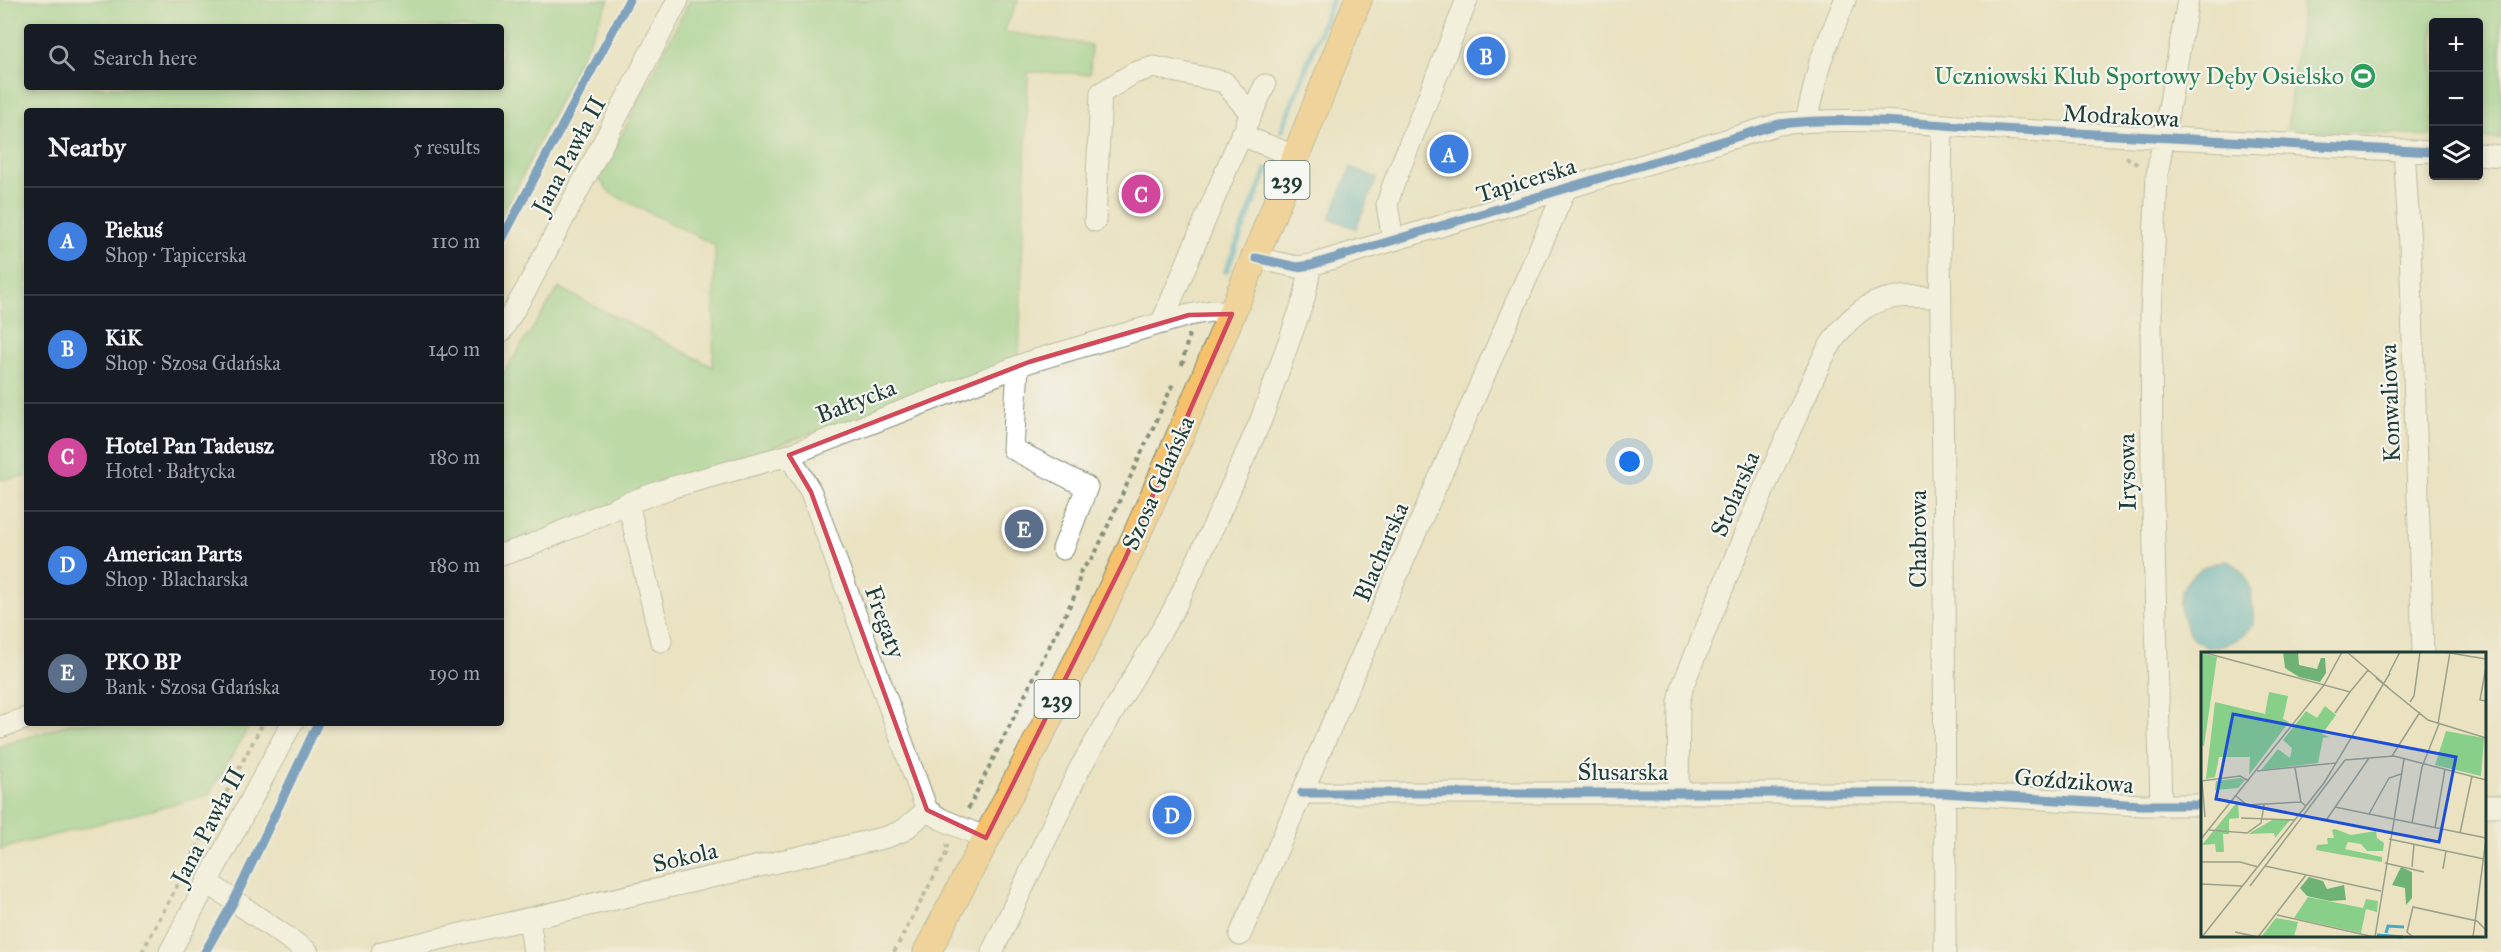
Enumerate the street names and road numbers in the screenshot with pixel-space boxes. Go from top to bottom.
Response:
street label: Jana Pawła II [524,91,612,222]
street label: Modrakowa [2062,98,2181,134]
street label: Tapicerska [1472,150,1580,209]
road number: 239 [1264,161,1310,199]
street label: Konwaliowa [2373,342,2407,463]
street label: Bałtycka [812,372,901,430]
street label: Szosa Gdańska [1115,410,1201,555]
street label: Irysowa [2111,432,2143,511]
street label: Stolarska [1704,446,1767,541]
street label: Chabrowa [1903,489,1933,588]
street label: Blacharska [1347,497,1416,606]
street label: Fregaty [858,582,912,663]
road number: 239 [1034,680,1080,718]
street label: Ślusarska [1578,757,1669,787]
street label: Jana Pawła II [163,762,251,893]
street label: Goździkowa [2013,762,2136,800]
street label: Sokola [650,835,721,879]

